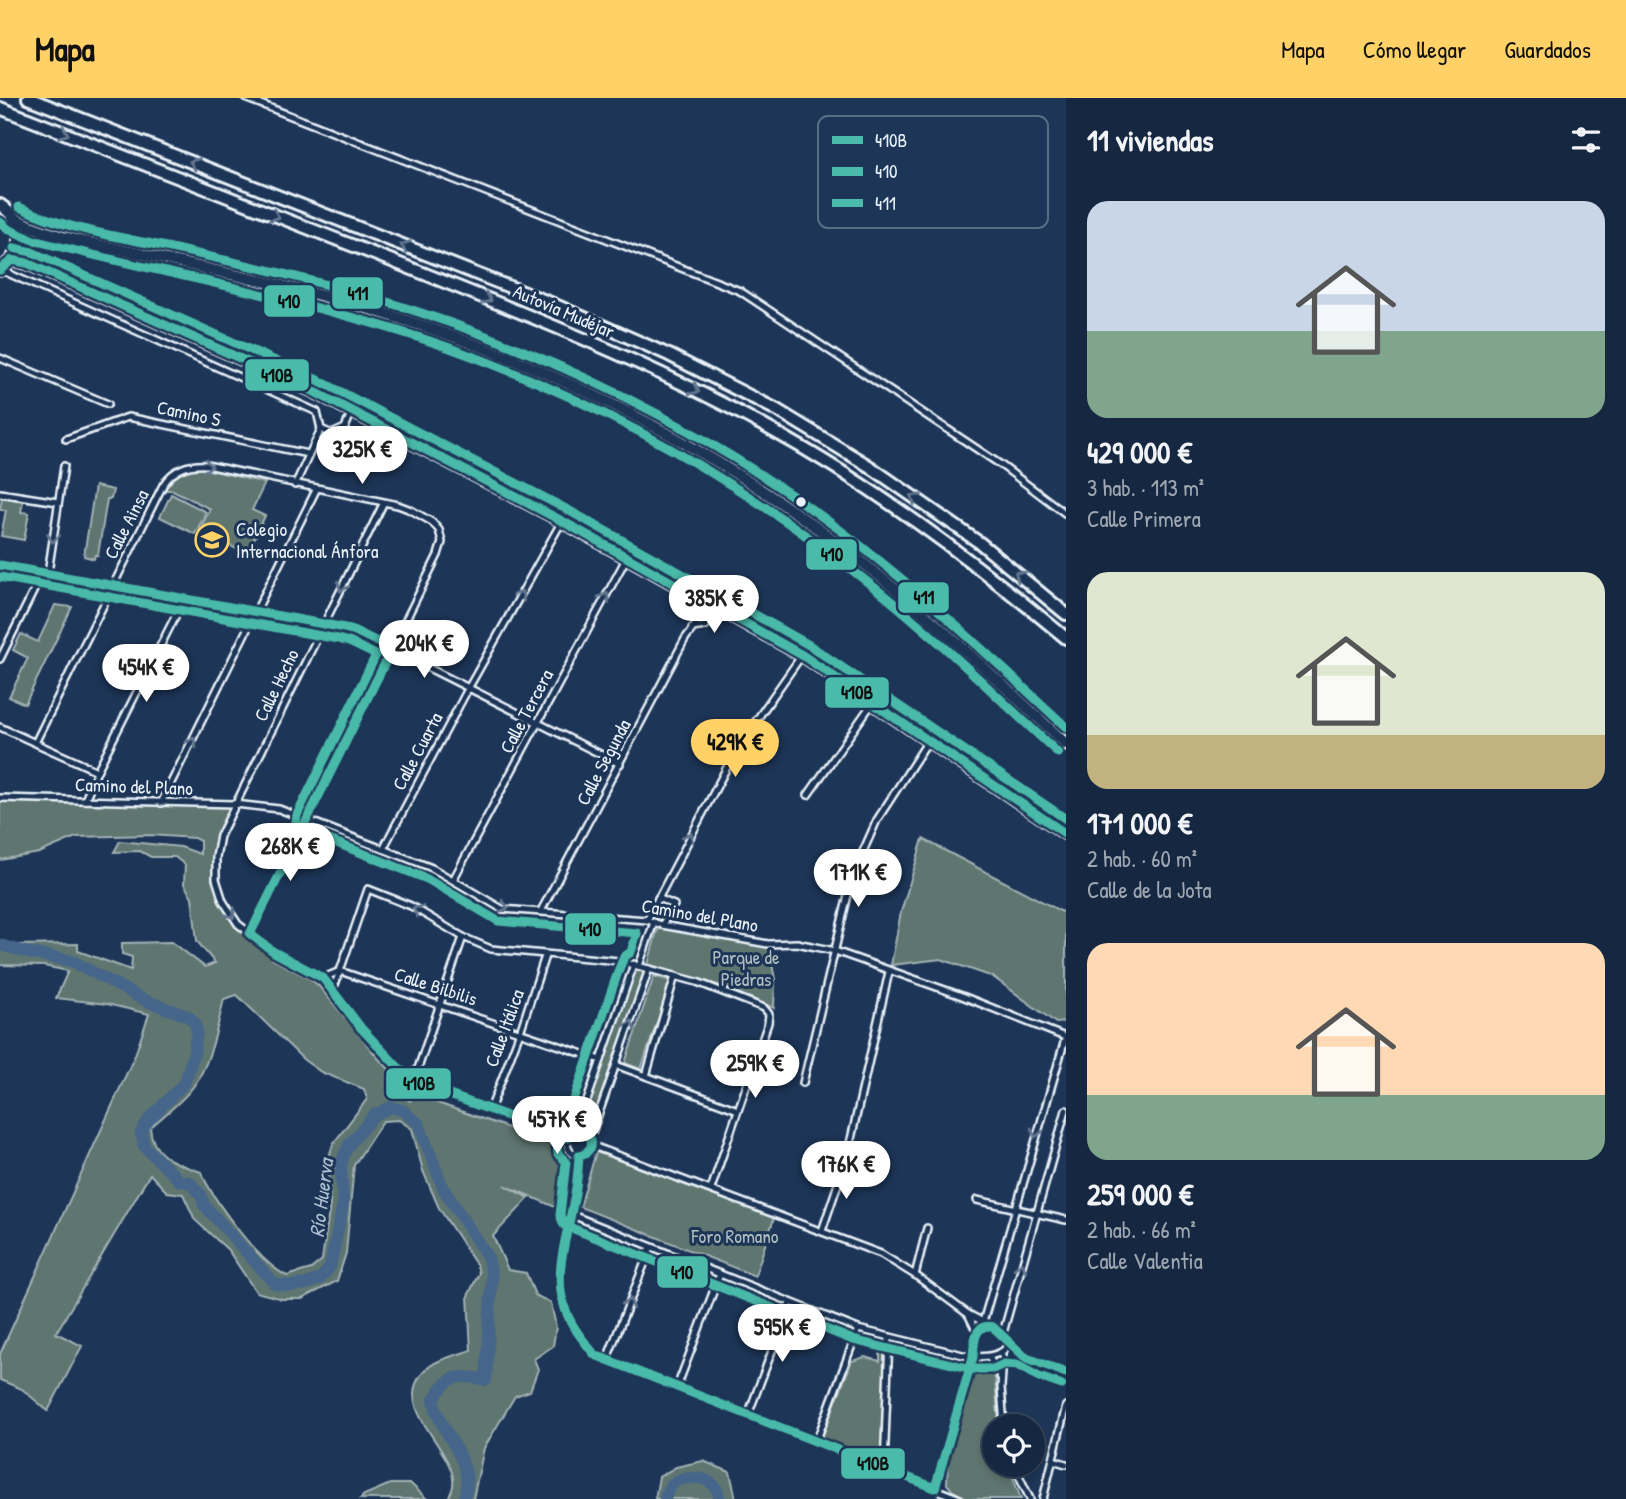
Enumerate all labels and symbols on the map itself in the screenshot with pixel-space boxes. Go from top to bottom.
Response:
legend [818,116,1048,228]
one-way arrow [57,124,69,138]
text: 410B [875,127,907,153]
one-way arrow [188,157,200,171]
text: 410 [875,158,898,184]
text: 411 [875,190,896,216]
one-way arrow [269,207,281,221]
one-way arrow [400,241,412,255]
line badge: 411 [331,276,384,310]
street label: Autovía Mudéjar [509,278,619,344]
text: 411 [348,280,369,306]
line badge: 410 [263,284,316,318]
text: 410 [278,288,301,314]
one-way arrow [481,290,493,304]
line badge: 410B [244,358,310,392]
text: 410B [261,362,293,388]
one-way arrow [688,381,701,395]
street label: Camino S [155,394,223,432]
pin: 325K € [305,426,419,486]
one-way arrow [202,459,214,474]
street label: Calle Ainsa [97,484,155,563]
one-way arrow [910,494,923,506]
unlabelled marker [794,495,808,509]
place label: Colegio Internacional Ánfora [236,516,379,564]
school or university icon: Colegio Internacional Ánfora [193,521,231,559]
one-way arrow [46,532,61,544]
line badge: 410 [805,538,858,571]
text: 410 [821,541,844,567]
one-way arrow [1014,571,1027,583]
pin: 385K € [657,575,771,635]
one-way arrow [336,580,350,592]
line badge: 411 [897,581,950,614]
text: 411 [914,584,935,610]
one-way arrow [512,590,525,602]
one-way arrow [597,592,611,604]
pin: 204K € [367,620,481,680]
pin: 454K € [89,644,203,704]
street label: Calle Hecho [247,644,305,726]
street label: Calle Tercera [493,664,559,757]
line badge: 410B [824,676,890,709]
text: 410B [841,679,873,705]
street label: Calle Cuarta [386,707,449,795]
street label: Calle Segunda [570,714,637,809]
pin: 429K € [678,720,792,779]
one-way arrow [184,737,198,749]
street label: Camino del Plano [75,771,194,801]
pin: 268K € [233,824,347,883]
one-way arrow [681,832,695,845]
pin: 171K € [801,850,915,909]
street label: Camino del Plano [640,892,761,938]
one-way arrow [497,899,509,913]
one-way arrow [412,905,425,918]
one-way arrow [223,906,235,919]
line badge: 410 [564,912,617,946]
text: 410 [579,916,602,942]
park label: Parque de Piedras [712,944,780,992]
street label: Calle Bilbilis [391,960,481,1012]
street label: Calle Itálica [478,985,530,1070]
one-way arrow [622,1020,636,1032]
pin: 259K € [698,1040,812,1100]
line badge: 410B [385,1067,452,1100]
text: 410B [403,1070,435,1096]
pin: 457K € [500,1096,614,1156]
one-way arrow [1030,1127,1045,1139]
pin: 176K € [789,1142,903,1201]
water label: Río Huerva [302,1154,341,1239]
park label: Foro Romano [690,1223,779,1249]
line badge: 410 [656,1255,709,1289]
text: 410 [671,1259,694,1285]
one-way arrow [1013,1261,1027,1273]
one-way arrow [620,1297,634,1309]
pin: 595K € [725,1304,839,1364]
line badge: 410B [840,1447,906,1480]
text: 410B [857,1450,889,1476]

